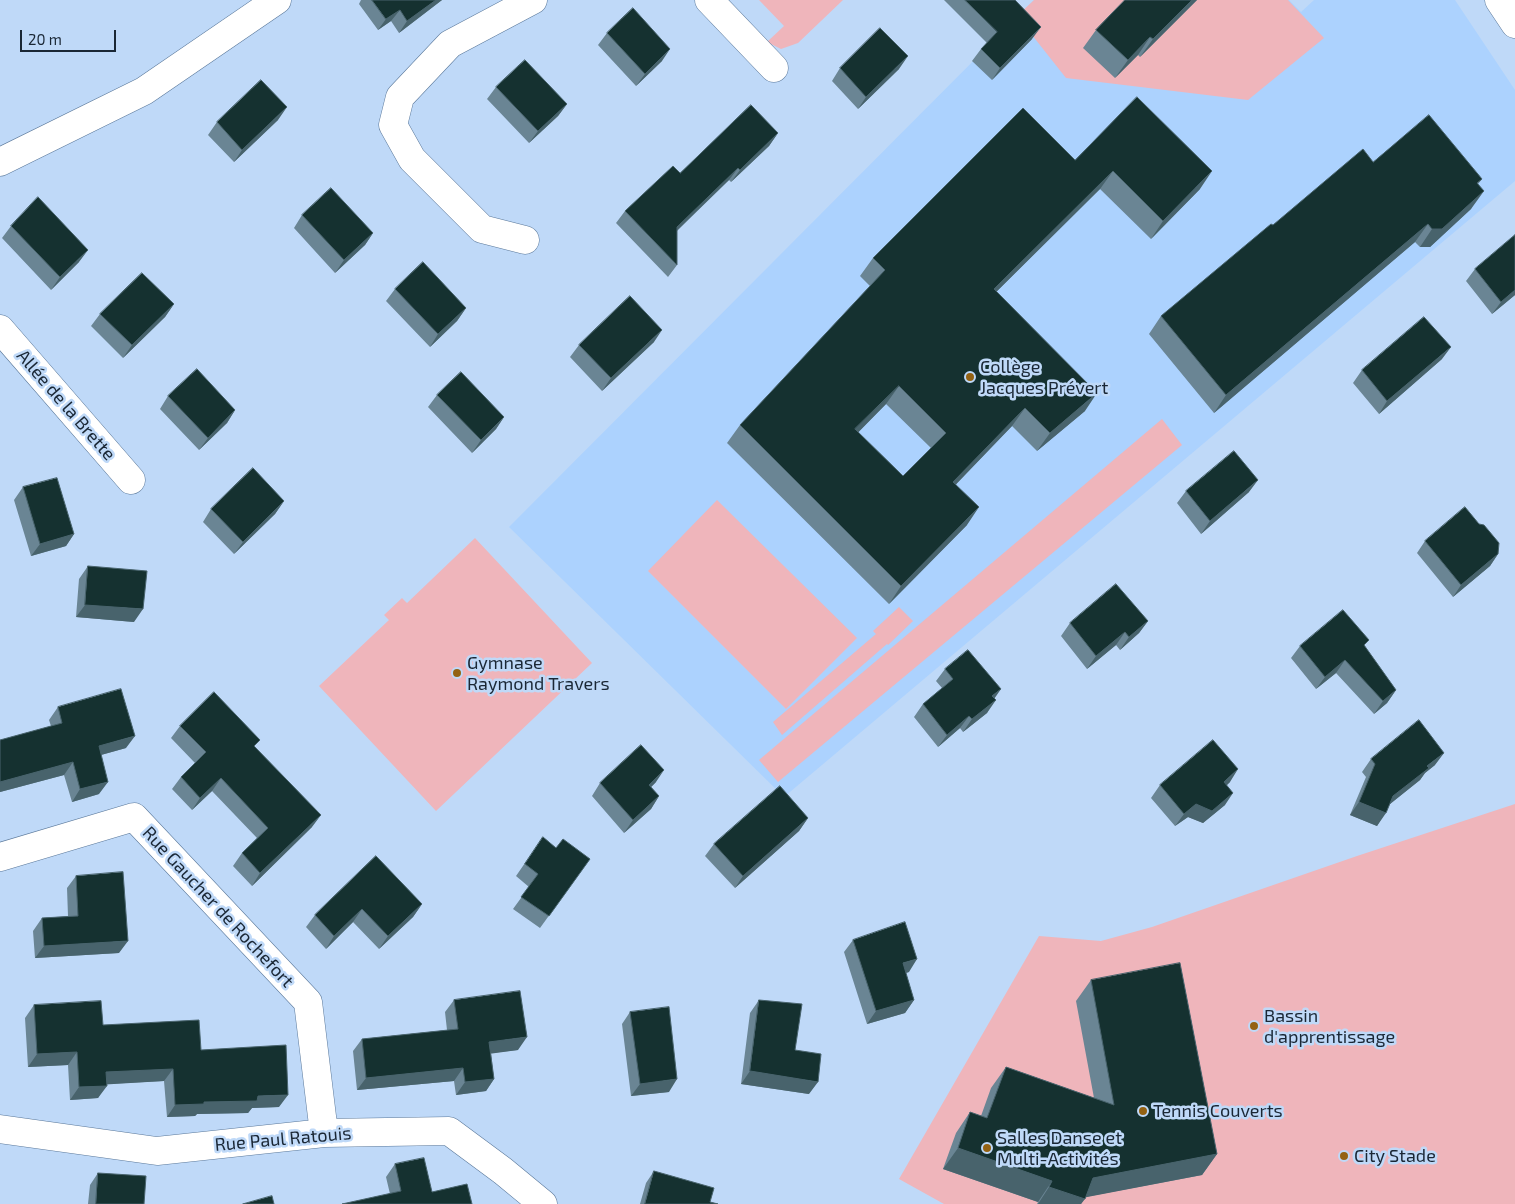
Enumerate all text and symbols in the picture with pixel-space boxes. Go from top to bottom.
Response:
scale bar [22,20,119,52]
text: 20 m [28,30,62,48]
street label: Allée de la Brette [12,345,120,465]
place label: Collège Jacques Prévert [980,356,1108,398]
marker: Collège Jacques Prévert [964,371,976,383]
place label: Gymnase Raymond Travers [467,652,610,694]
marker: Gymnase Raymond Travers [451,667,463,679]
street label: Rue Gaucher de Rochefort [138,822,298,992]
place label: Bassin d'apprentissage [1264,1005,1395,1048]
marker: Bassin d'apprentissage [1248,1020,1260,1032]
place label: Tennis Couverts [1153,1100,1283,1122]
marker: Tennis Couverts [1137,1105,1149,1117]
street label: Rue Paul Ratouis [214,1122,352,1156]
place label: Salles Danse et Multi-Activités [997,1127,1122,1170]
marker: Salles Danse et Multi-Activités [981,1142,993,1154]
place label: City Stade [1354,1145,1436,1167]
marker: City Stade [1338,1150,1350,1162]

